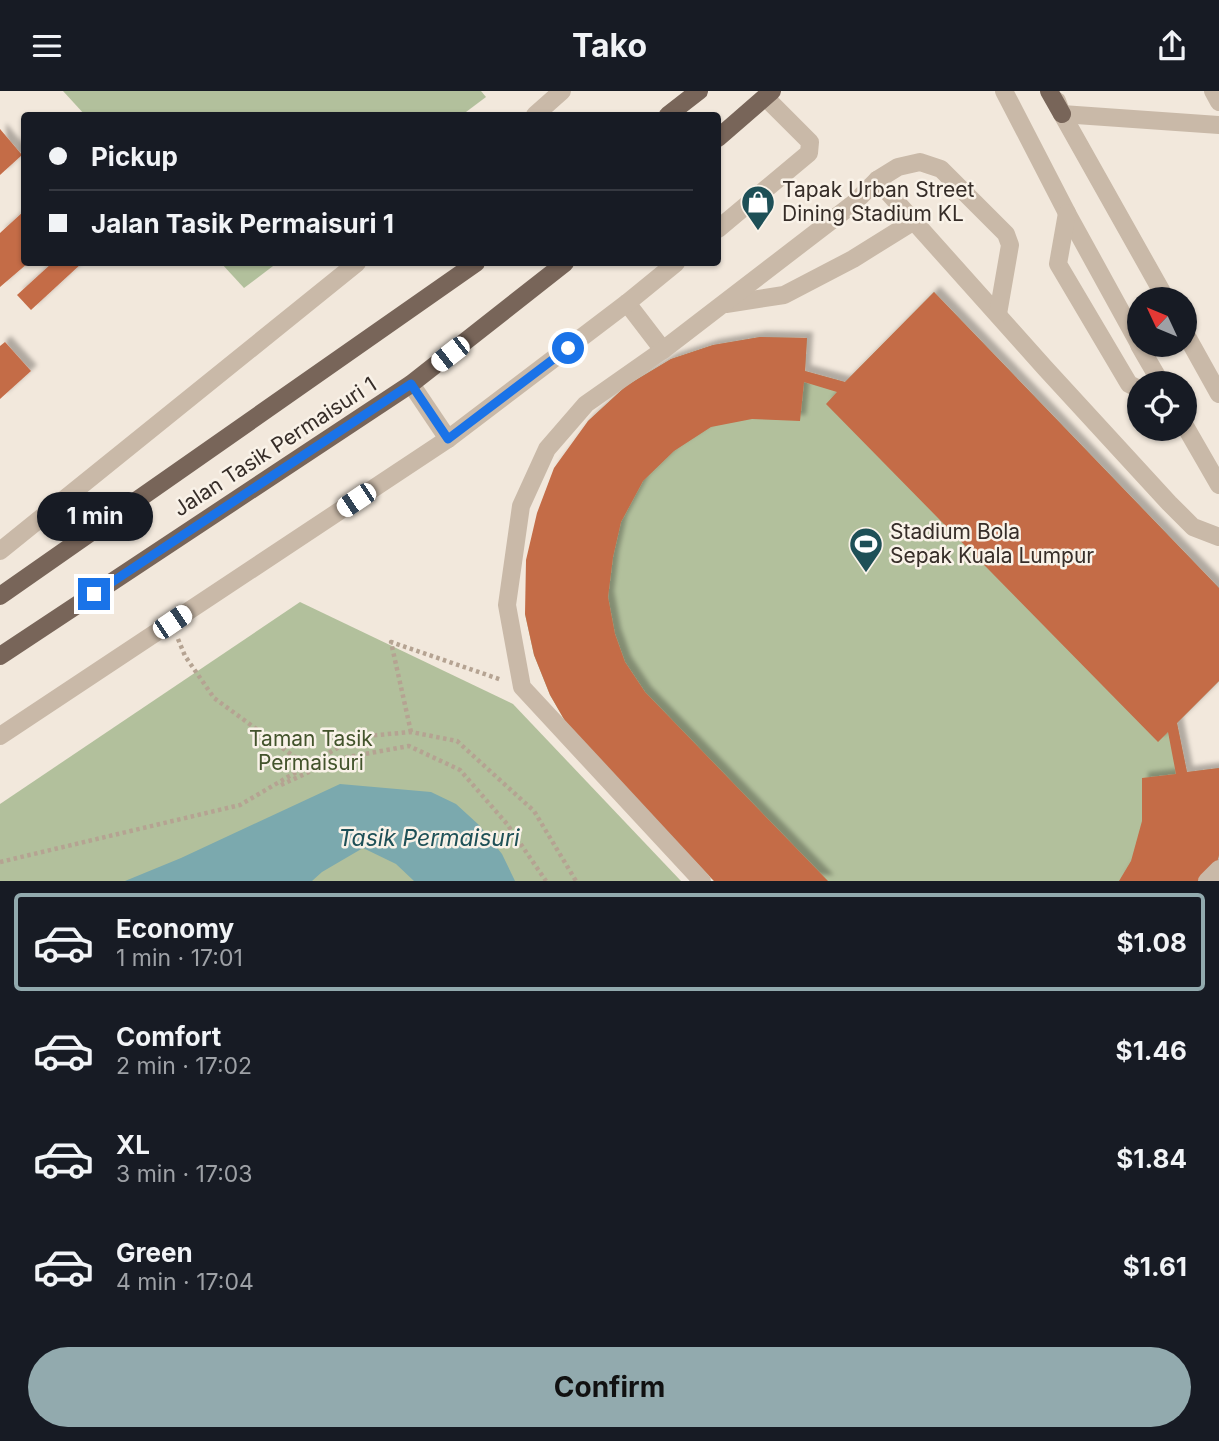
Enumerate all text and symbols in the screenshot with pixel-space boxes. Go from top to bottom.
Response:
text: Tako [572,26,647,65]
icon: menu [28,27,66,65]
icon: share [1153,27,1191,65]
text: Pickup [91,141,178,172]
place label: Tapak Urban Street Dining Stadium KL [782,177,975,226]
shop icon: Tapak Urban Street Dining Stadium KL [739,183,777,232]
text: Jalan Tasik Permaisuri 1 [91,208,394,239]
north arrow [1127,287,1197,357]
map controls [1127,287,1197,441]
route start [552,332,584,364]
car [427,333,474,375]
button: locate [1127,371,1197,441]
street label: Jalan Tasik Permaisuri 1 [169,372,381,522]
car [333,480,380,520]
callout: 1 min [36,493,152,541]
text: 1 min [67,502,123,530]
place label: Stadium Bola Sepak Kuala Lumpur [890,519,1094,568]
sports icon: Stadium Bola Sepak Kuala Lumpur [847,525,885,574]
route end [78,578,110,610]
car [149,602,196,642]
park label: Taman Tasik Permaisuri [249,726,373,775]
water label: Tasik Permaisuri [338,824,520,852]
icon: car [32,911,95,974]
text: Economy [116,913,234,944]
text: $1.08 [1116,927,1187,958]
text: 1 min · 17:01 [116,944,243,972]
icon: car [32,1019,95,1082]
text: Comfort [116,1021,221,1052]
text: $1.46 [1116,1035,1187,1066]
text: 2 min · 17:02 [116,1052,252,1080]
icon: car [32,1127,95,1190]
text: XL [116,1129,150,1160]
text: $1.84 [1116,1143,1187,1174]
text: 3 min · 17:03 [116,1160,252,1188]
icon: car [32,1235,95,1298]
text: Green [116,1237,193,1268]
text: $1.61 [1123,1251,1187,1282]
text: 4 min · 17:04 [116,1268,254,1296]
button: Confirm [28,1347,1191,1427]

